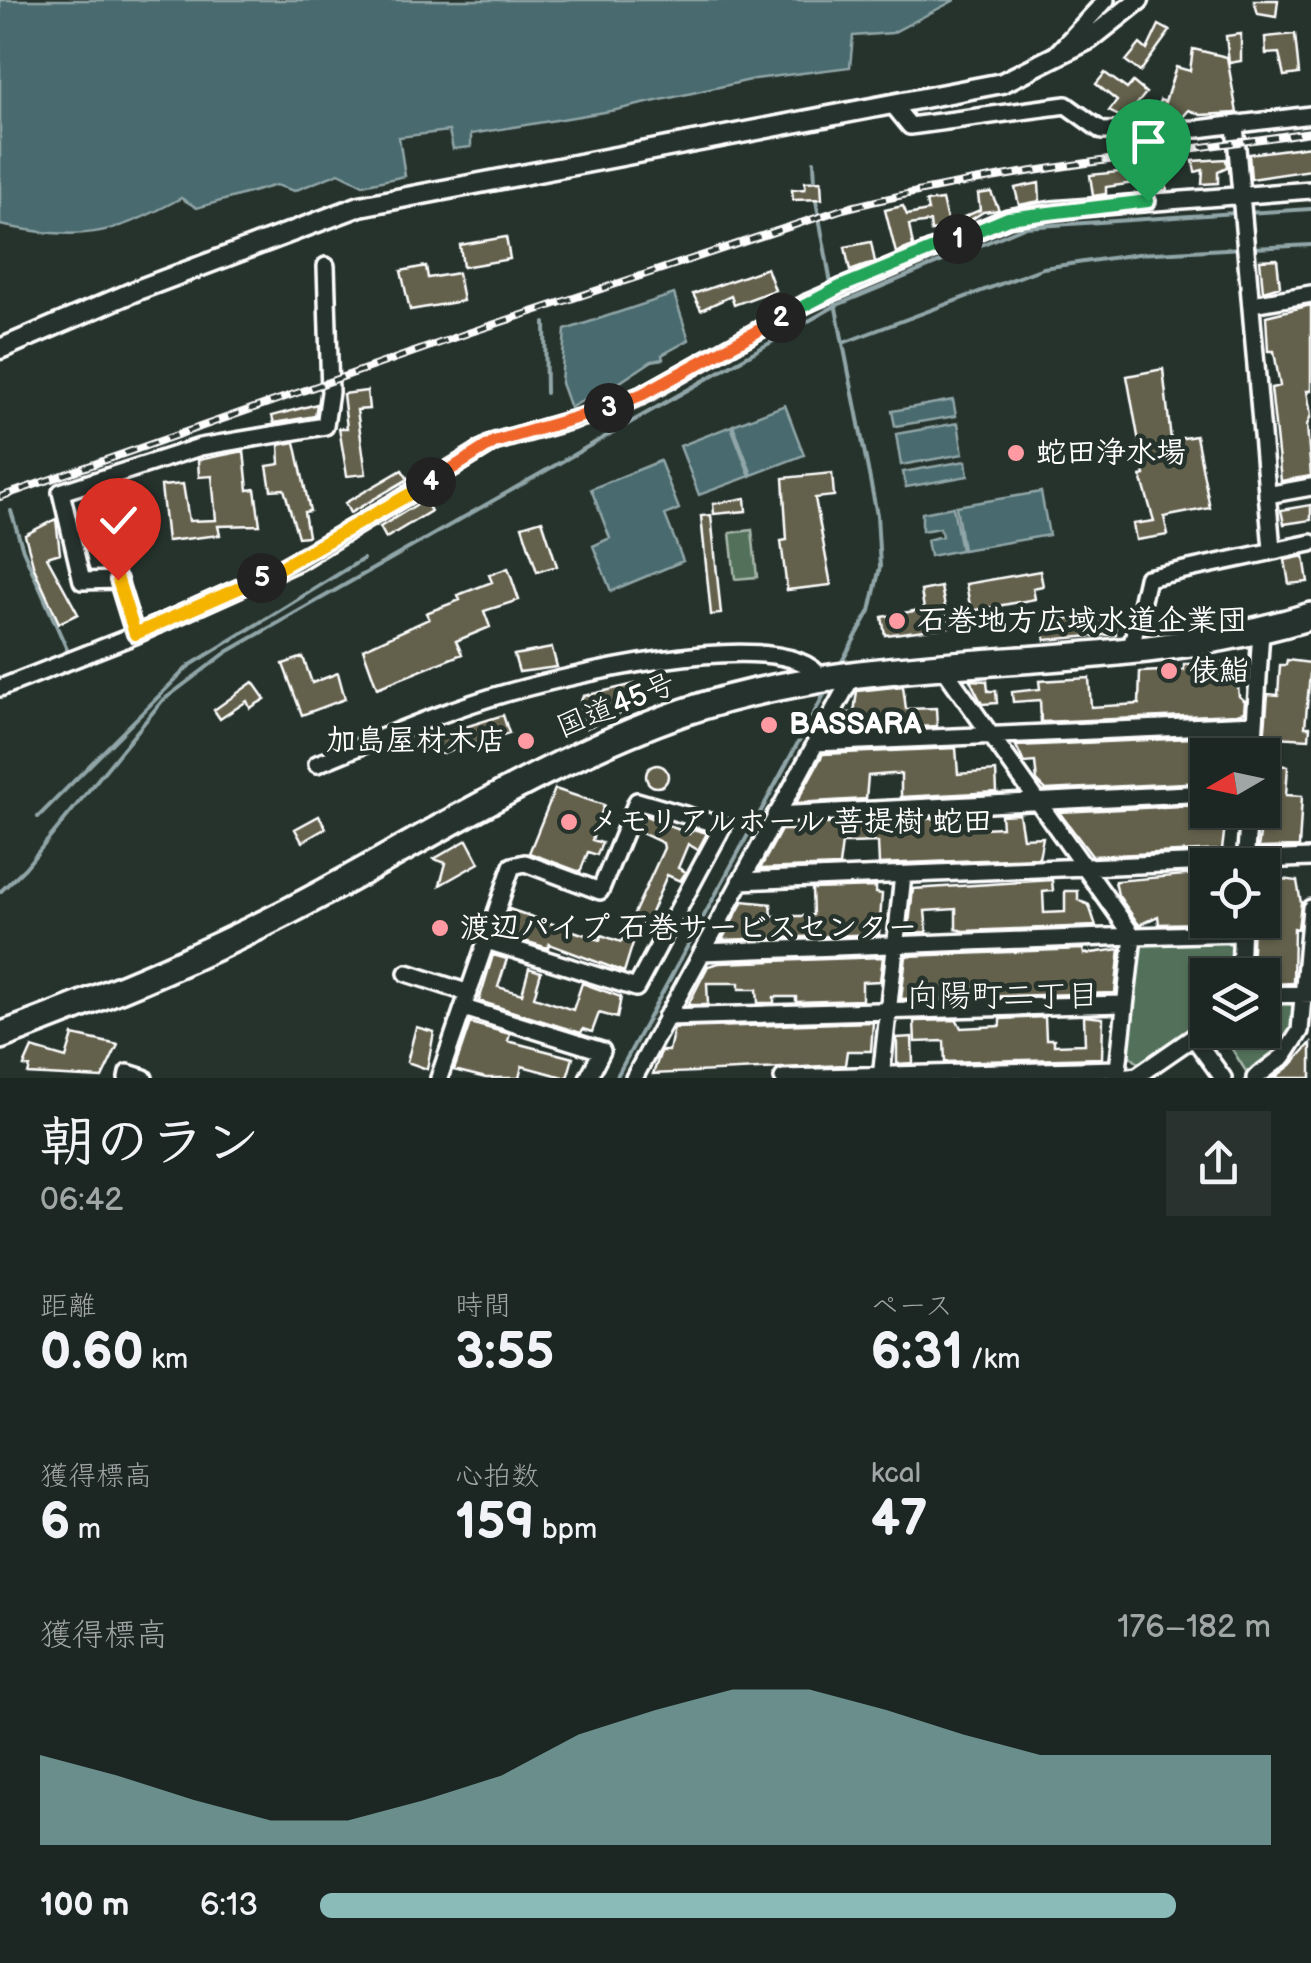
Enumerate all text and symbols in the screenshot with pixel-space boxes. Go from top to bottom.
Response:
pin [1106,99,1191,202]
icon: arrive [1121,114,1176,169]
pin: 1 [933,214,983,264]
text: 1 [952,222,964,255]
pin: 2 [756,293,806,343]
text: 2 [773,301,789,334]
pin: 3 [584,383,634,433]
text: 3 [601,391,617,424]
place label: 蛇田浄水場 [1036,435,1186,471]
marker: 蛇田浄水場 [1005,442,1027,464]
pin: 4 [406,457,456,507]
text: 4 [423,465,439,498]
pin [76,478,161,581]
icon: check [91,493,146,548]
pin: 5 [237,553,287,603]
text: 5 [254,561,270,594]
place label: 石巻地方広域水道企業団 [917,603,1247,639]
marker: 石巻地方広域水道企業団 [886,610,908,632]
place label: 俵鮨 [1189,653,1249,689]
marker: 俵鮨 [1158,660,1180,682]
street label: 国道45号 [551,666,681,746]
place label: BASSARA [789,707,923,743]
marker: BASSARA [758,714,780,736]
place label: 加島屋材木店 [326,723,506,759]
marker: 加島屋材木店 [515,730,537,752]
north arrow [1190,738,1280,828]
map controls [1190,738,1280,1048]
place label: メモリアルホール 菩提樹 蛇田 [589,804,992,840]
marker: メモリアルホール 菩提樹 蛇田 [558,811,580,833]
button: locate [1190,848,1280,938]
place label: 渡辺パイプ 石巻サービスセンター [460,910,918,946]
marker: 渡辺パイプ 石巻サービスセンター [429,917,451,939]
button: layers [1190,958,1280,1048]
district label: 向陽町二丁目 [907,977,1099,1016]
text: 朝のラン [40,1110,260,1177]
button: share [1166,1111,1271,1216]
text: 06:42 [40,1181,123,1220]
text: 距離 [40,1290,96,1323]
text: 時間 [455,1290,511,1323]
text: ペース [871,1290,953,1323]
text: 0.60 [40,1323,144,1383]
text: 3:55 [455,1323,554,1383]
text: 6:31 [871,1323,963,1383]
text: km [144,1343,188,1376]
text: /km [963,1343,1020,1376]
text: kcal [871,1457,921,1490]
text: 獲得標高 [40,1460,152,1493]
text: 心拍数 [455,1460,539,1493]
text: 47 [871,1490,928,1550]
text: 6 [40,1493,70,1553]
text: 159 [455,1493,535,1553]
text: m [70,1513,101,1546]
text: bpm [535,1513,597,1546]
text: 176–182 m [1117,1608,1271,1647]
text: 獲得標高 [40,1616,168,1655]
text: 100 m [40,1886,129,1925]
text: 6:13 [200,1886,258,1925]

